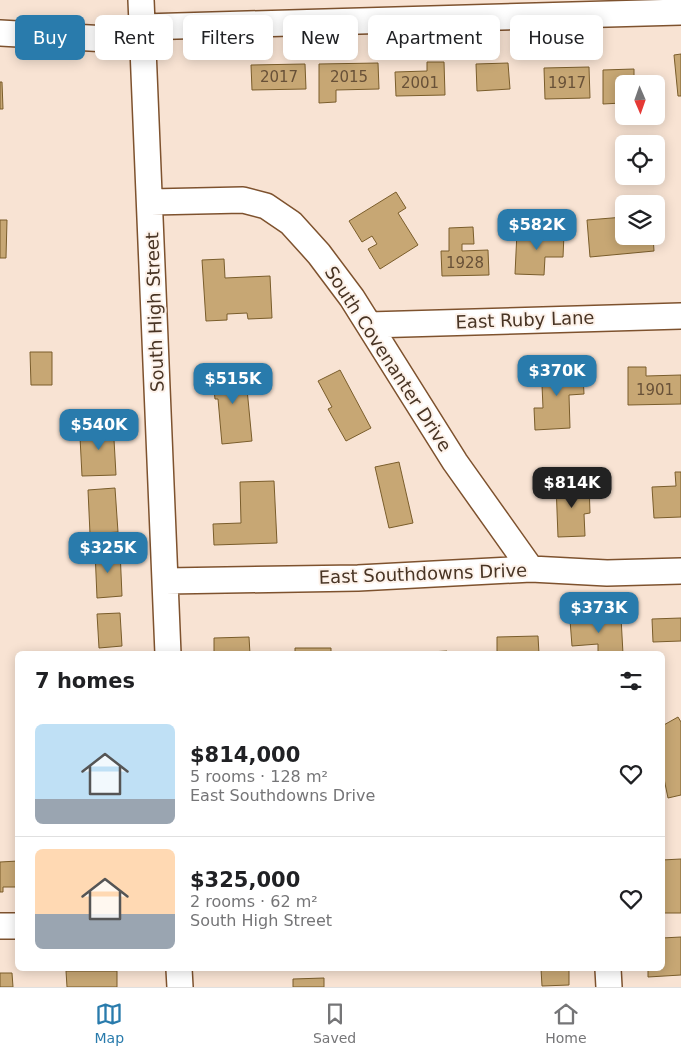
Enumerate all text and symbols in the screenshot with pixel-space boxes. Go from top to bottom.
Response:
chip: Buy [15,15,85,60]
chip: Rent [95,15,173,60]
chip: Filters [183,15,273,60]
chip: New [283,15,358,60]
chip: Apartment [368,15,500,60]
chip: House [510,15,603,60]
house number: 2017 [260,68,298,86]
house number: 2015 [330,68,368,86]
house number: 2001 [401,74,439,92]
house number: 1917 [548,74,586,92]
north arrow [615,75,665,125]
map controls [615,75,665,245]
button: locate [615,135,665,185]
button: layers [615,195,665,245]
pin: $582K [502,208,572,251]
text: $582K [509,215,565,234]
street label: South High Street [141,232,168,392]
house number: 1928 [446,254,484,272]
street label: South Covenanter Drive [321,262,456,455]
street label: East Ruby Lane [455,307,595,332]
pin: $370K [522,354,592,397]
text: $370K [529,361,585,380]
pin: $515K [198,362,268,405]
text: $515K [205,369,261,388]
house number: 1901 [636,381,674,399]
pin: $540K [64,408,134,451]
text: $540K [71,415,127,434]
pin: $814K [537,466,607,509]
text: $814K [544,473,600,492]
pin: $325K [73,532,143,574]
text: $325K [80,538,136,557]
street label: East Southdowns Drive [318,559,528,588]
pin: $373K [564,592,634,634]
text: $373K [571,598,627,617]
icon: filters [617,667,645,695]
text: 7 homes [35,669,135,693]
text: $814,000 [190,743,300,767]
icon: home [75,744,135,804]
icon: heart [617,760,645,788]
text: 5 rooms · 128 m² [190,767,328,786]
text: East Southdowns Drive [190,786,375,805]
text: $325,000 [190,868,300,892]
icon: home [75,869,135,929]
icon: heart [617,885,645,913]
text: 2 rooms · 62 m² [190,892,318,911]
text: South High Street [190,911,332,930]
tab: Map [94,1000,124,1046]
tab: Saved [313,1000,356,1046]
tab: Home [545,1000,587,1046]

